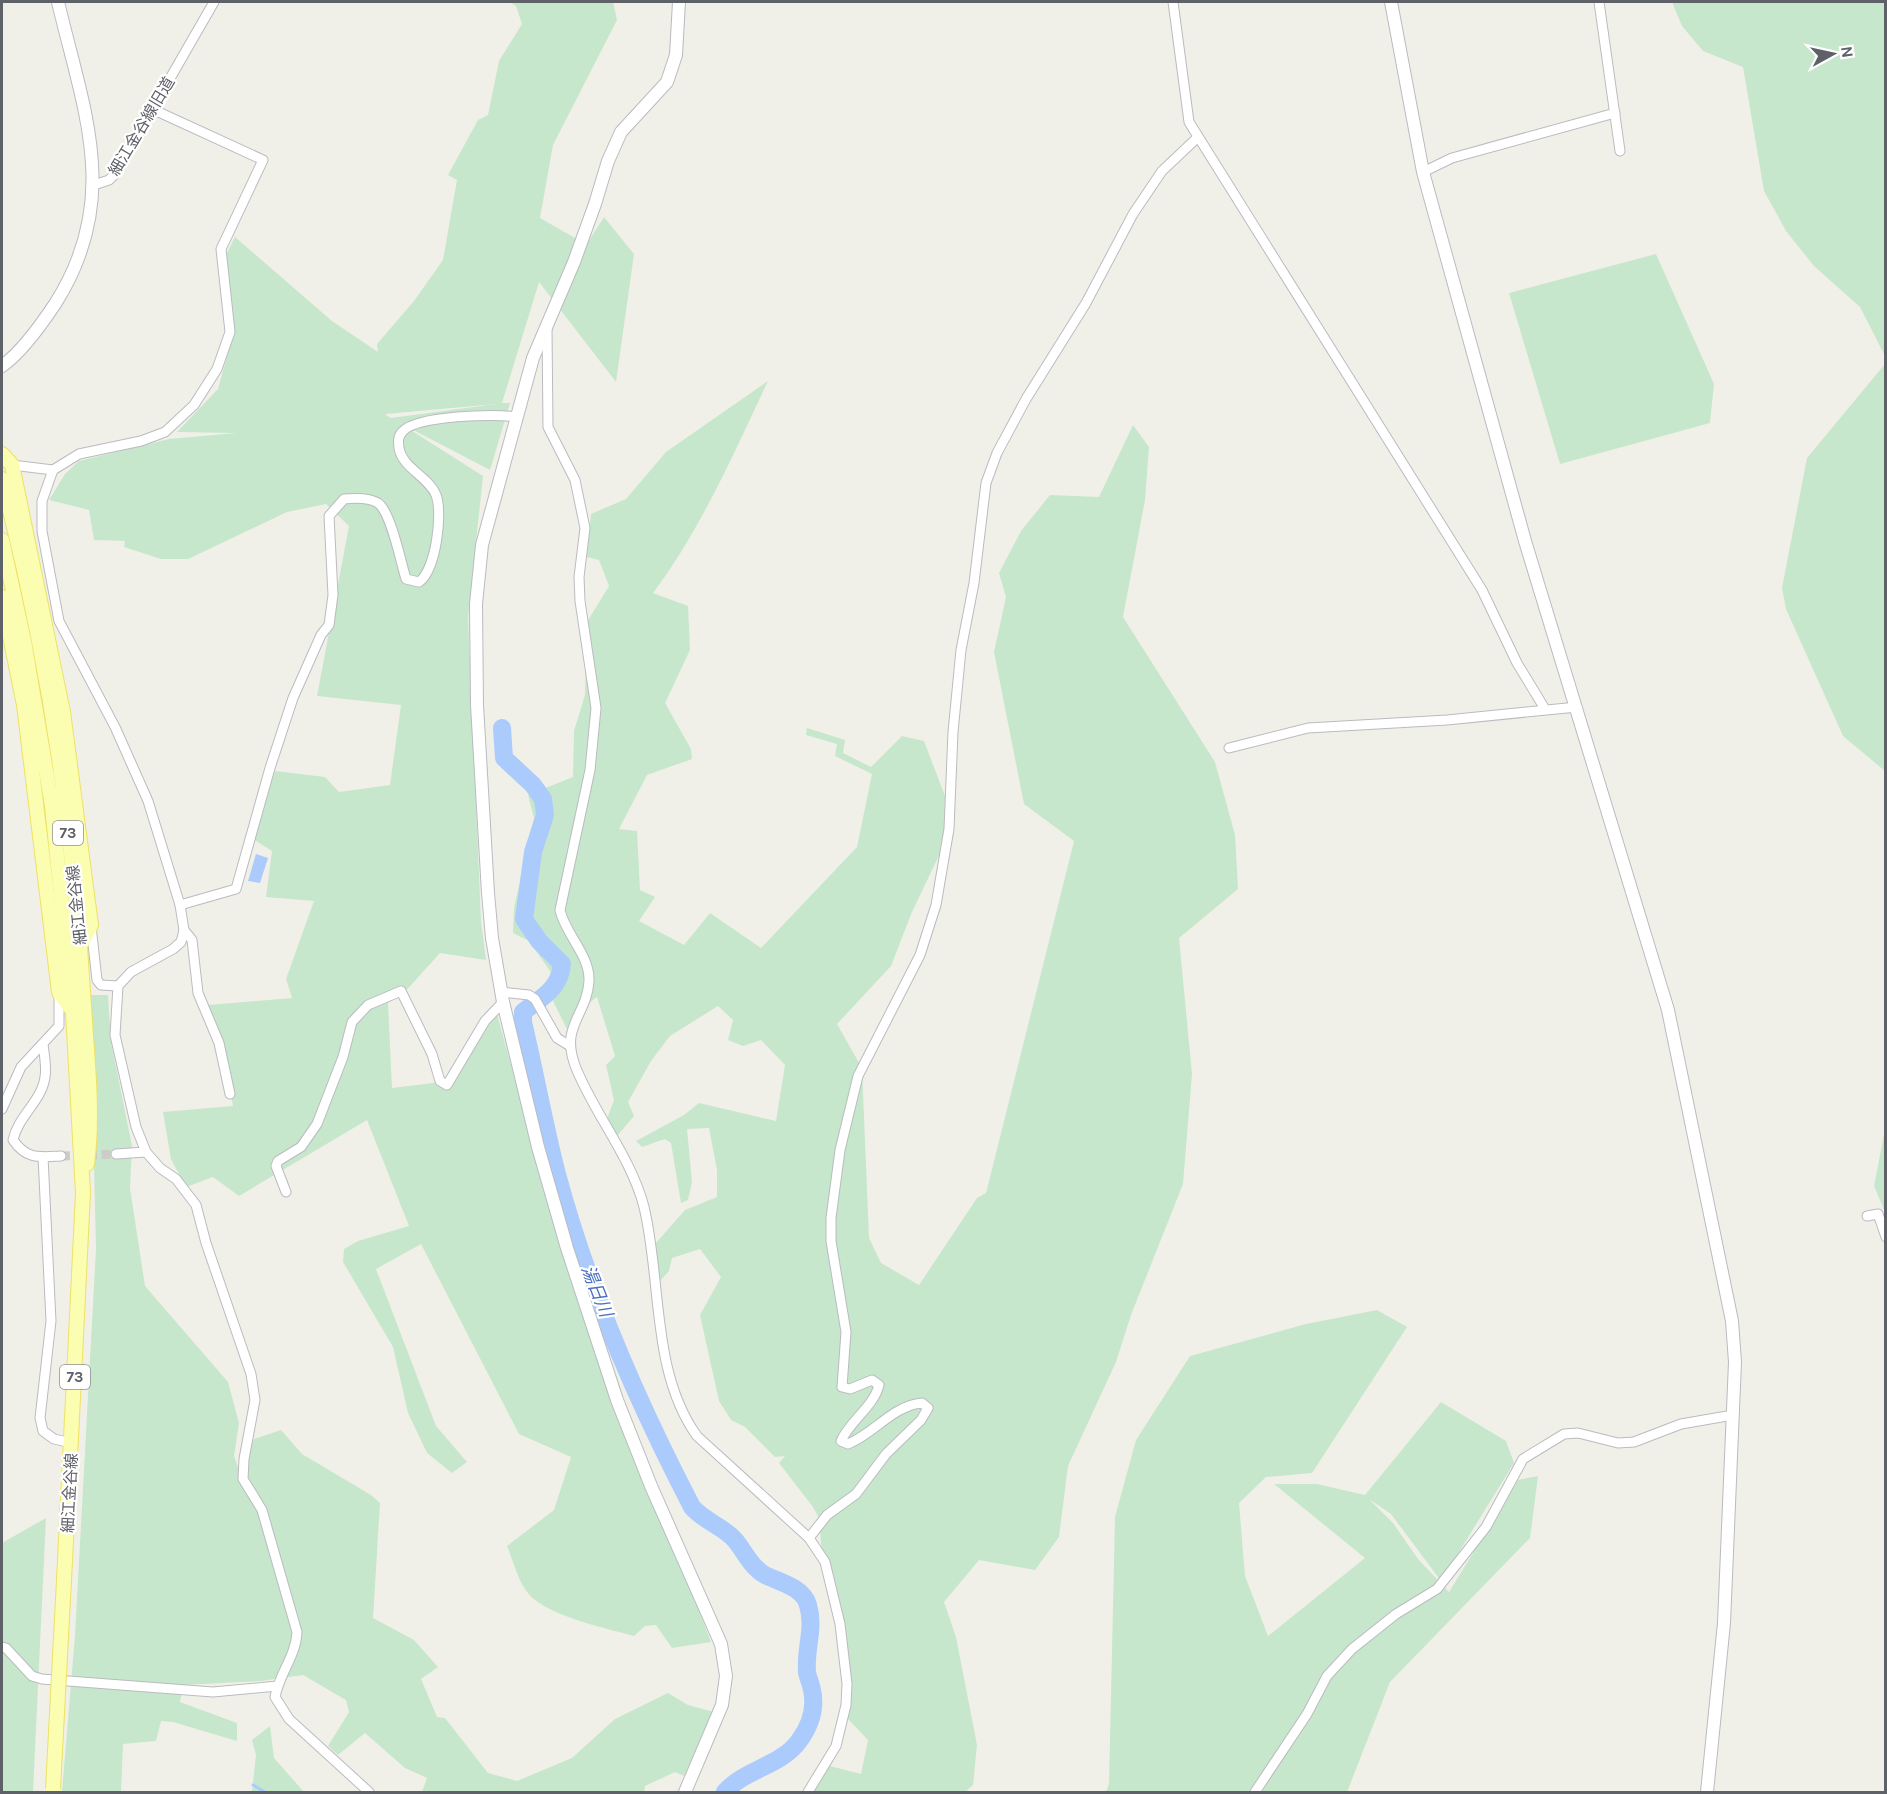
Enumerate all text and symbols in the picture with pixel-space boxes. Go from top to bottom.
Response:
north arrow [1803,24,1863,84]
text: N [1837,45,1858,59]
street label: 細江金谷線旧道 [104,73,178,179]
road number: 73 [53,821,83,845]
street label: 細江金谷線 [63,864,90,946]
water label: 湯日川 [577,1262,618,1322]
road number: 73 [60,1365,90,1389]
street label: 細江金谷線 [58,1453,81,1533]

